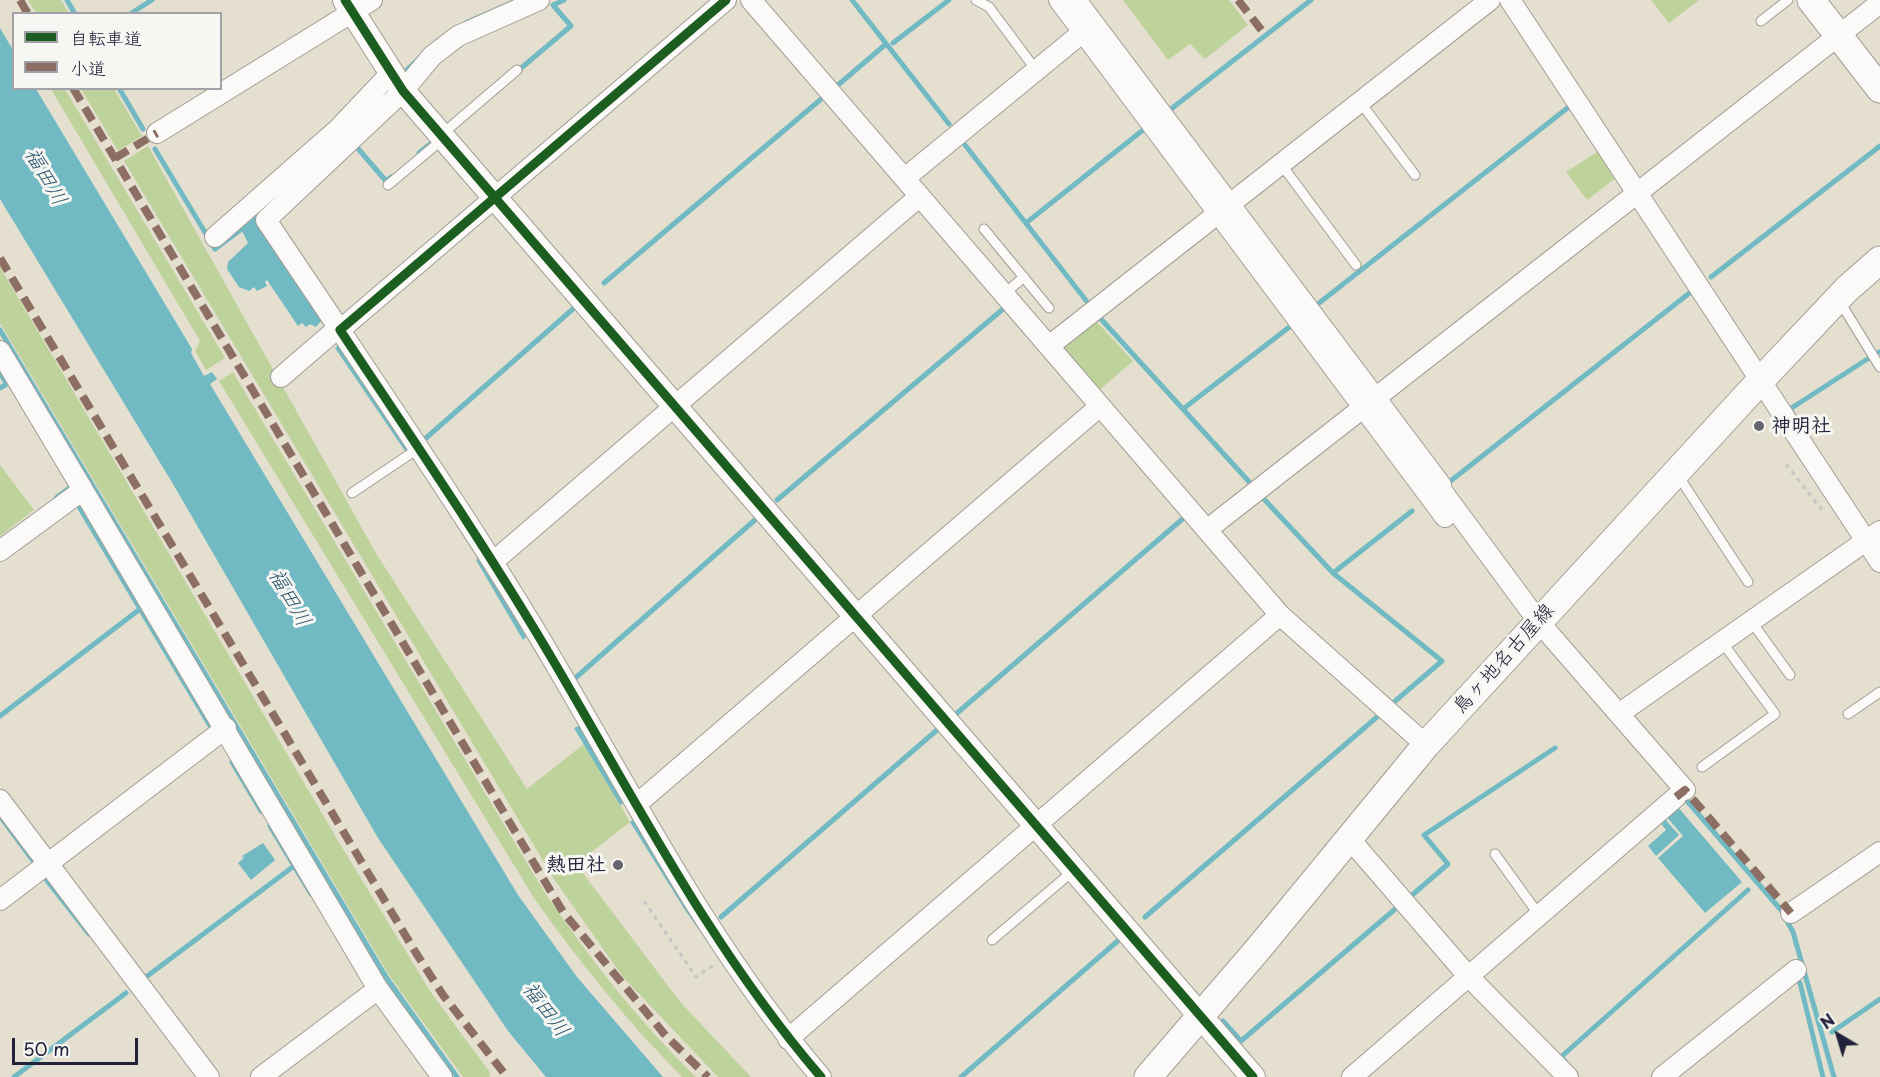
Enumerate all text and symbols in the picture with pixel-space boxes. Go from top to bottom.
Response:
legend [12,12,222,90]
text: 自転車道 [70,24,142,51]
text: 小道 [70,54,106,81]
water label: 福田川 [18,143,72,211]
place label: 神明社 [1771,414,1831,438]
marker: 神明社 [1752,419,1766,433]
water label: 福田川 [262,564,316,632]
street label: 鳥ヶ地名古屋線 [1448,599,1560,719]
place label: 熱田社 [546,853,606,877]
marker: 熱田社 [611,858,625,872]
water label: 福田川 [516,977,574,1043]
north arrow [1808,1005,1868,1065]
text: N [1815,1007,1839,1034]
scale bar [15,1026,141,1064]
text: 50 m [23,1035,70,1062]

